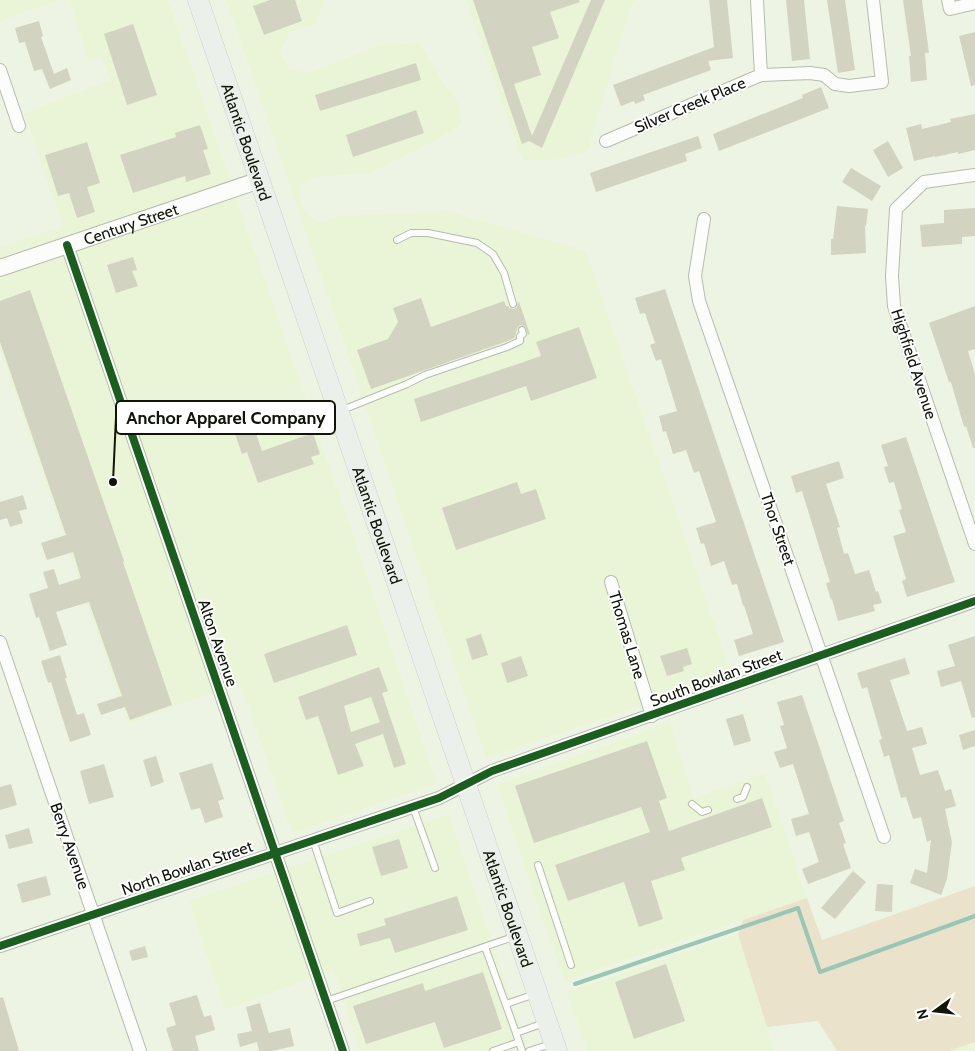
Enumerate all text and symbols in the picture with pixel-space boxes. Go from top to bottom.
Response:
street label: Silver Creek Place [632,73,748,137]
street label: Atlantic Boulevard [218,81,275,203]
street label: Century Street [81,199,181,249]
street label: Highfield Avenue [887,306,941,422]
callout: Anchor Apparel Company [116,401,335,434]
text: Anchor Apparel Company [126,407,326,429]
street label: Atlantic Boulevard [349,464,406,586]
street label: Thor Street [757,490,799,568]
street label: Thomas Lane [605,589,649,681]
street label: Alton Avenue [194,597,242,689]
street label: South Bowlan Street [647,645,785,711]
street label: Berry Avenue [46,800,94,892]
street label: North Bowlan Street [119,836,256,899]
street label: Atlantic Boulevard [479,847,537,970]
north arrow [910,986,960,1036]
text: N [912,1007,932,1021]

